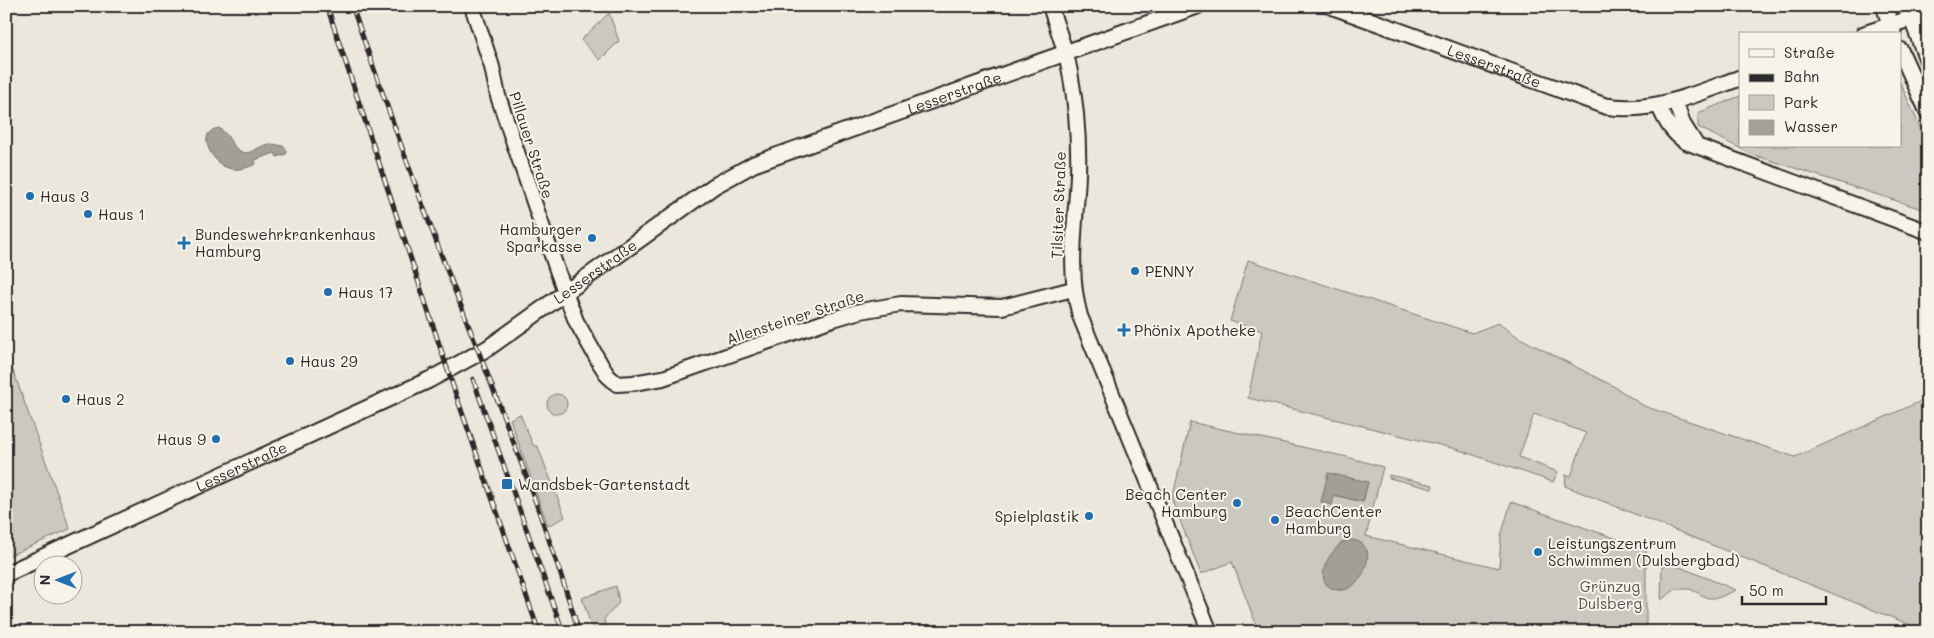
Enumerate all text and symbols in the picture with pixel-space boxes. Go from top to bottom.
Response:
legend [1739,32,1902,148]
street label: Lesserstraße [1445,39,1544,92]
text: Straße [1784,42,1835,62]
text: Bahn [1784,66,1819,86]
street label: Lesserstraße [905,67,1004,118]
street label: Pillauer Straße [505,89,559,201]
text: Park [1784,92,1818,112]
text: Wasser [1784,116,1838,136]
street label: Tilsiter Straße [1046,151,1070,259]
place label: Haus 3 [40,186,89,206]
marker: Haus 3 [24,190,36,202]
place label: Haus 1 [98,204,145,224]
marker: Haus 1 [82,208,94,220]
place label: Hamburger Sparkasse [499,219,582,256]
place label: Bundeswehrkrankenhaus Hamburg [195,224,376,261]
marker: Hamburger Sparkasse [586,232,598,244]
street label: Lesserstraße [549,235,641,308]
marker: Bundeswehrkrankenhaus Hamburg [177,236,191,250]
place label: PENNY [1145,261,1195,281]
marker: PENNY [1129,265,1141,277]
place label: Haus 17 [338,282,393,302]
street label: Allensteiner Straße [723,285,867,349]
marker: Haus 17 [322,286,334,298]
place label: Phönix Apotheke [1134,320,1256,340]
marker: Phönix Apotheke [1118,324,1130,336]
place label: Haus 29 [300,351,358,371]
marker: Haus 29 [284,355,296,367]
place label: Haus 2 [76,389,125,409]
marker: Haus 2 [60,393,72,405]
place label: Haus 9 [157,429,206,449]
marker: Haus 9 [210,433,222,445]
street label: Lesserstraße [193,436,290,496]
place label: Wandsbek-Gartenstadt [518,474,690,494]
marker: Wandsbek-Gartenstadt [500,477,514,491]
place label: Beach Center Hamburg [1125,484,1227,521]
marker: Beach Center Hamburg [1231,497,1243,509]
place label: BeachCenter Hamburg [1285,501,1382,538]
place label: Spielplastik [995,506,1079,526]
marker: Spielplastik [1083,510,1095,522]
marker: BeachCenter Hamburg [1269,514,1281,526]
place label: Leistungszentrum Schwimmen (Dulsbergbad) [1548,533,1740,570]
marker: Leistungszentrum Schwimmen (Dulsbergbad) [1532,546,1544,558]
north arrow [32,556,82,606]
scale bar [1742,573,1825,605]
text: N [35,575,54,585]
park label: Grünzug Dulsberg [1578,576,1643,613]
text: 50 m [1749,580,1784,600]

